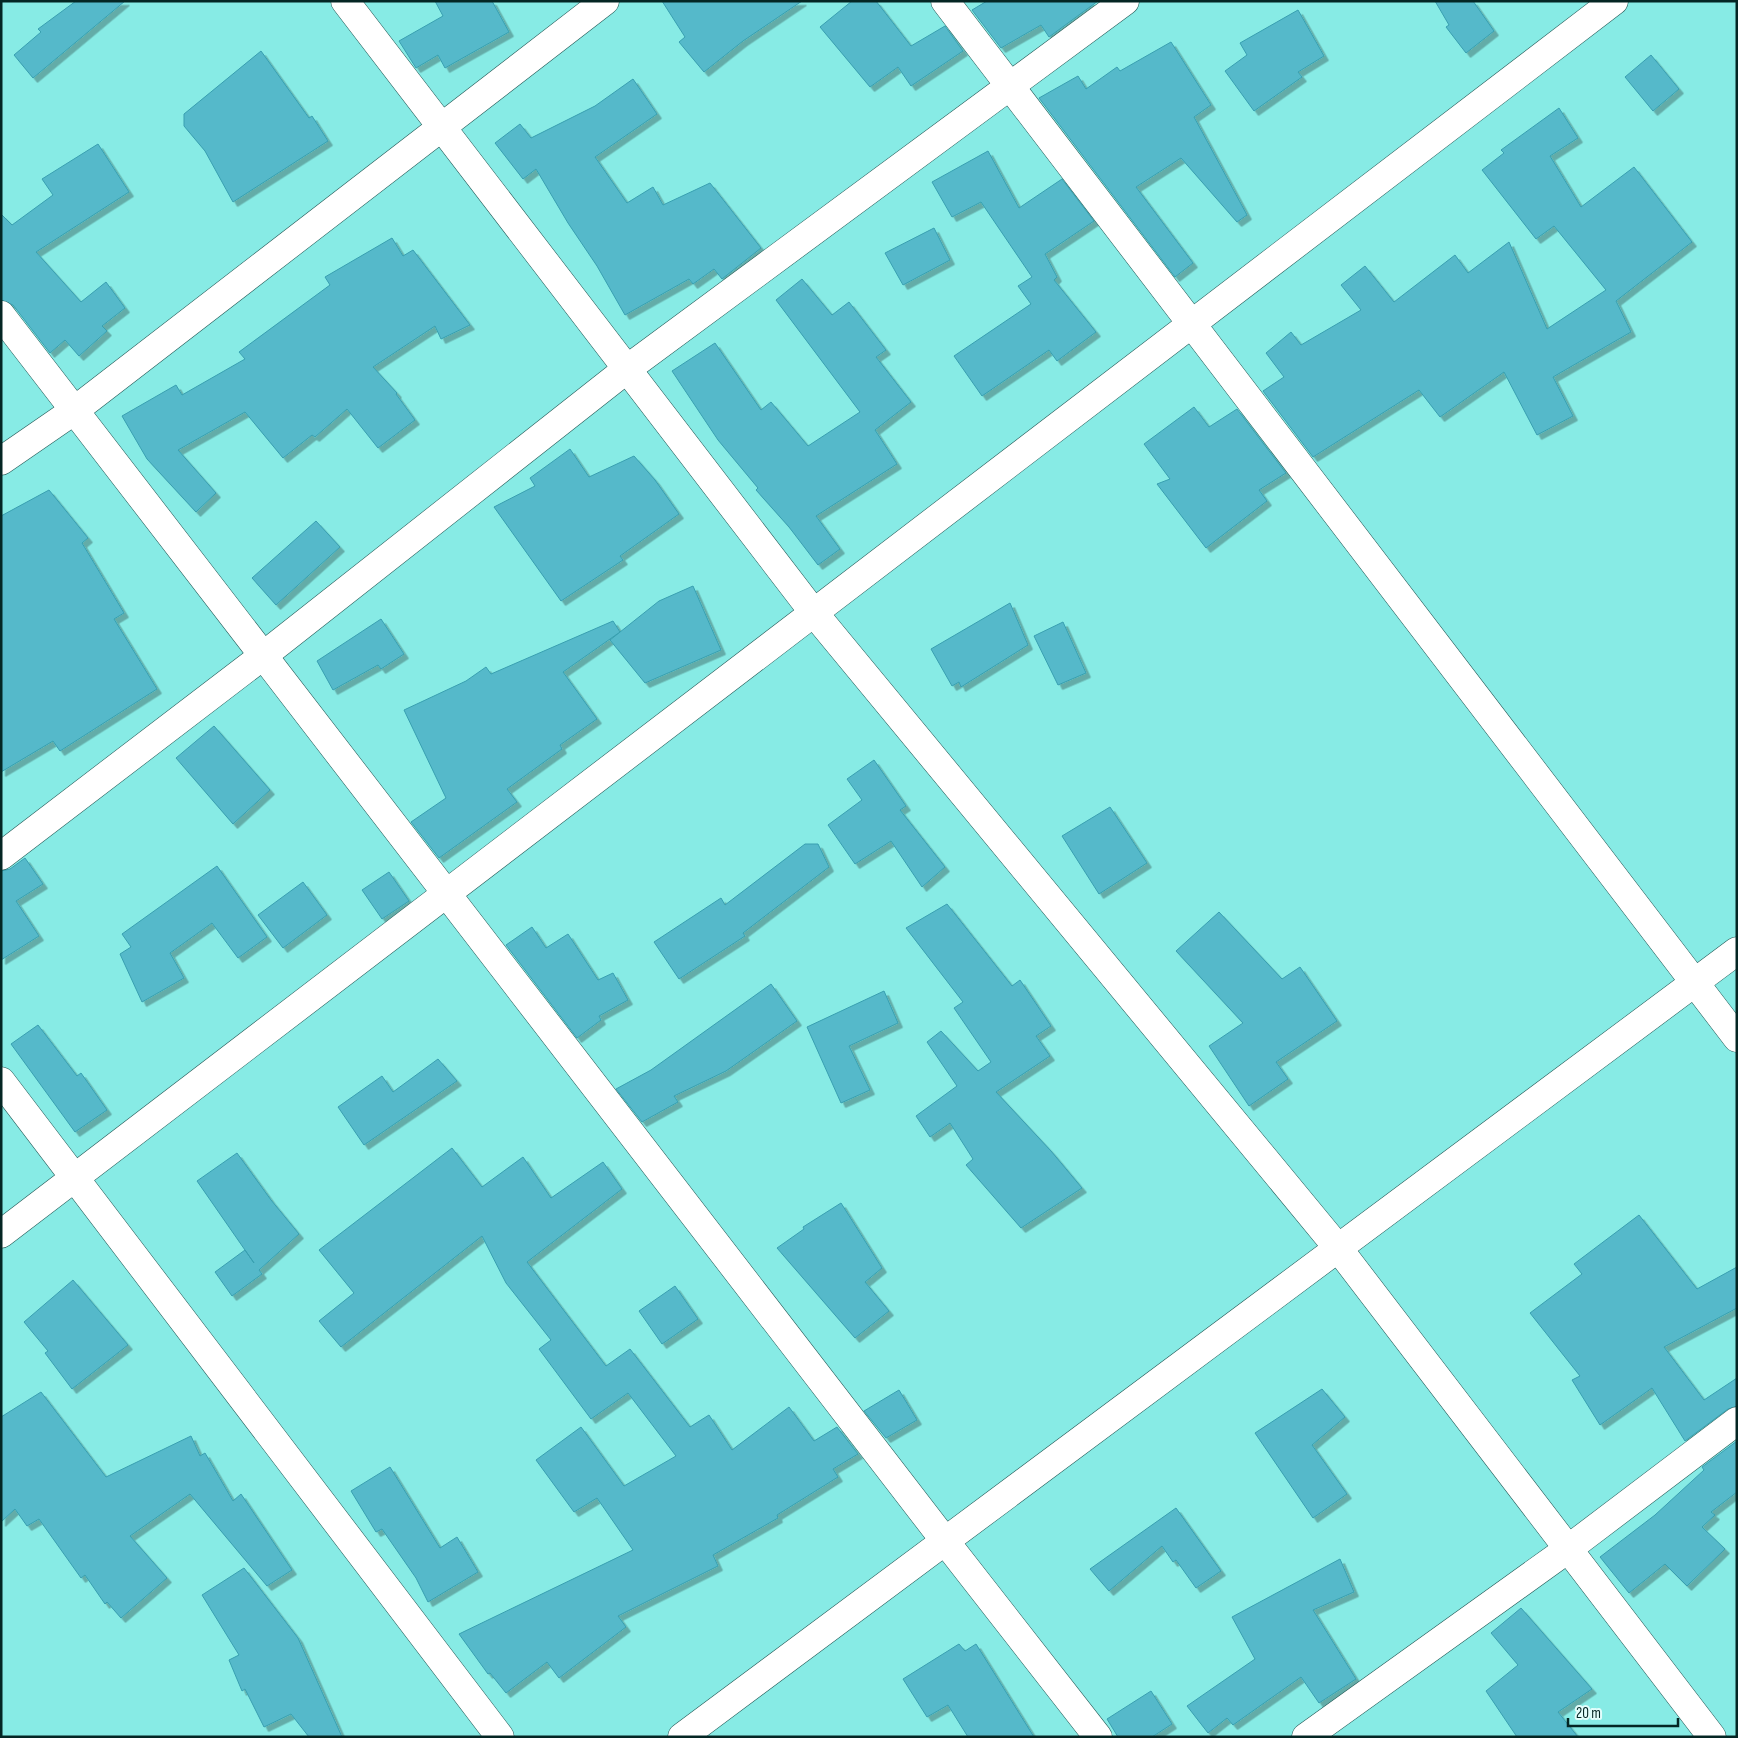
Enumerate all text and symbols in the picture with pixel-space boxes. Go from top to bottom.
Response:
scale bar [1568,1696,1678,1728]
text: 20 m [1576,1704,1601,1723]

